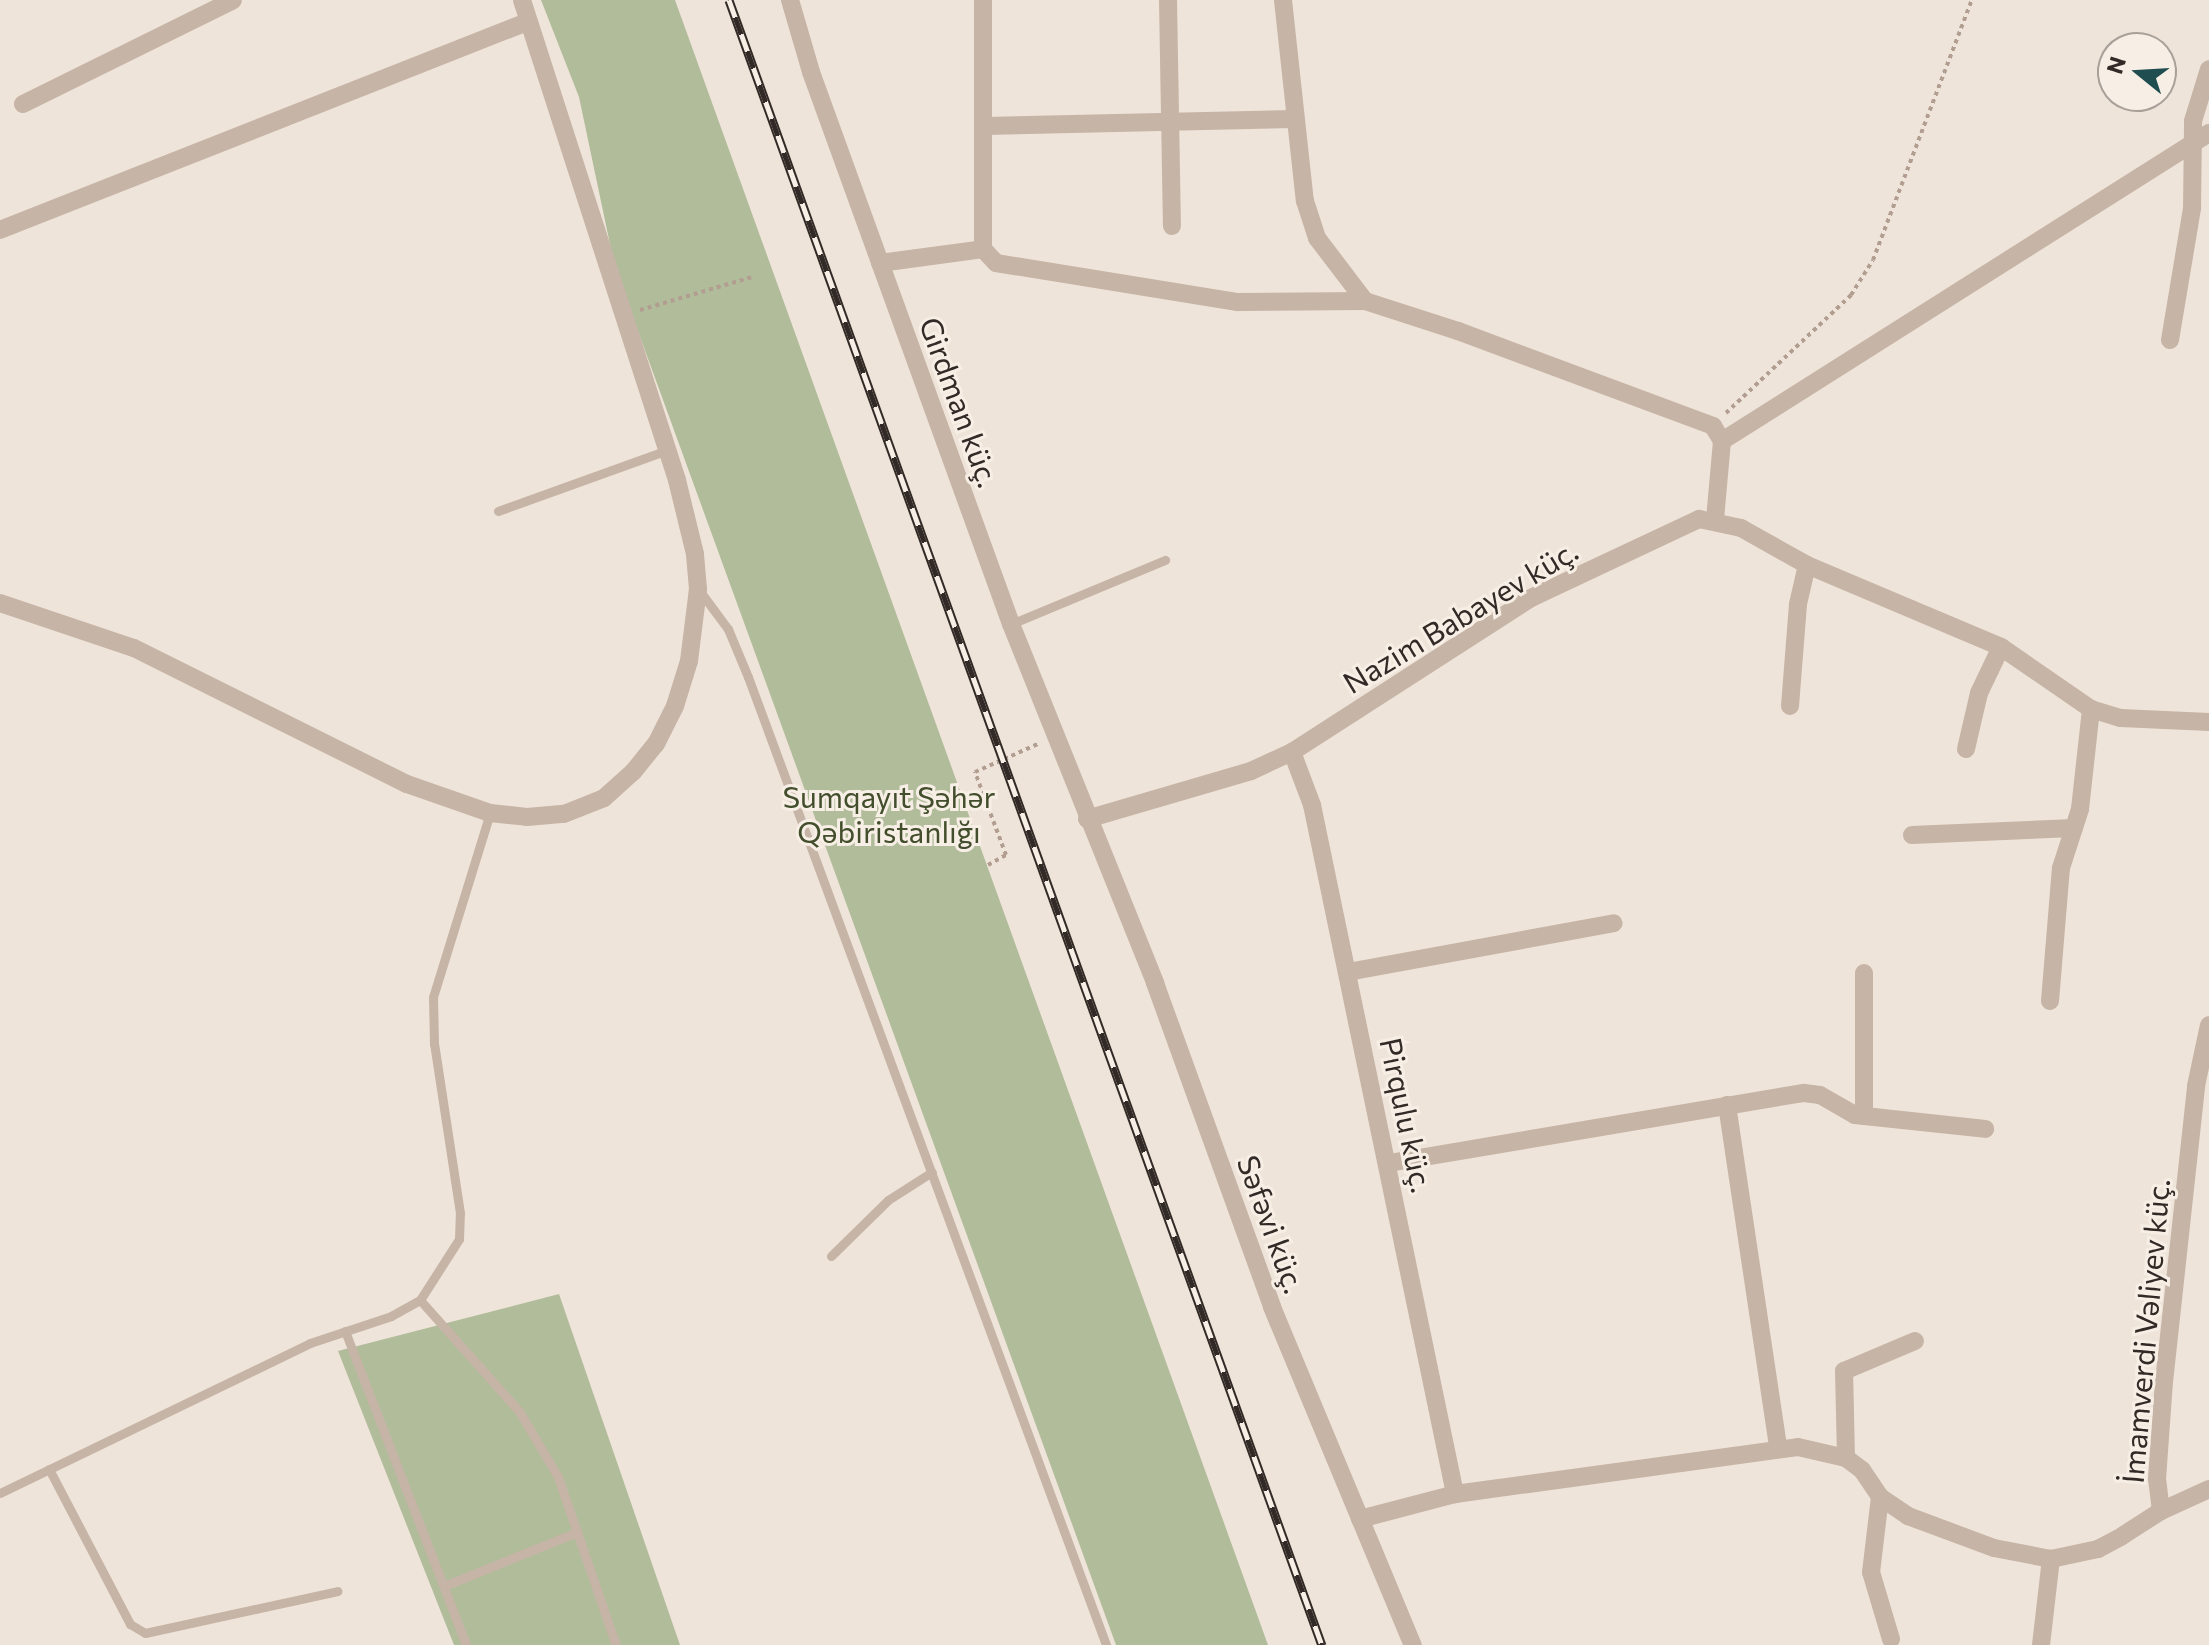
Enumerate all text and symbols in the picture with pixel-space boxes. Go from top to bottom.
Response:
north arrow [2097,32,2177,112]
text: N [2100,53,2131,77]
street label: Girdman küç. [913,312,1007,492]
street label: Nazim Babayev küç. [1336,532,1584,700]
park label: Sumqayıt Şəhər Qəbiristanlığı [782,778,996,848]
street label: Pirqulu küç. [1373,1034,1441,1196]
street label: Səfəvi küç. [1230,1150,1314,1298]
street label: İmamverdi Vəliyev küç. [2114,1177,2176,1485]

